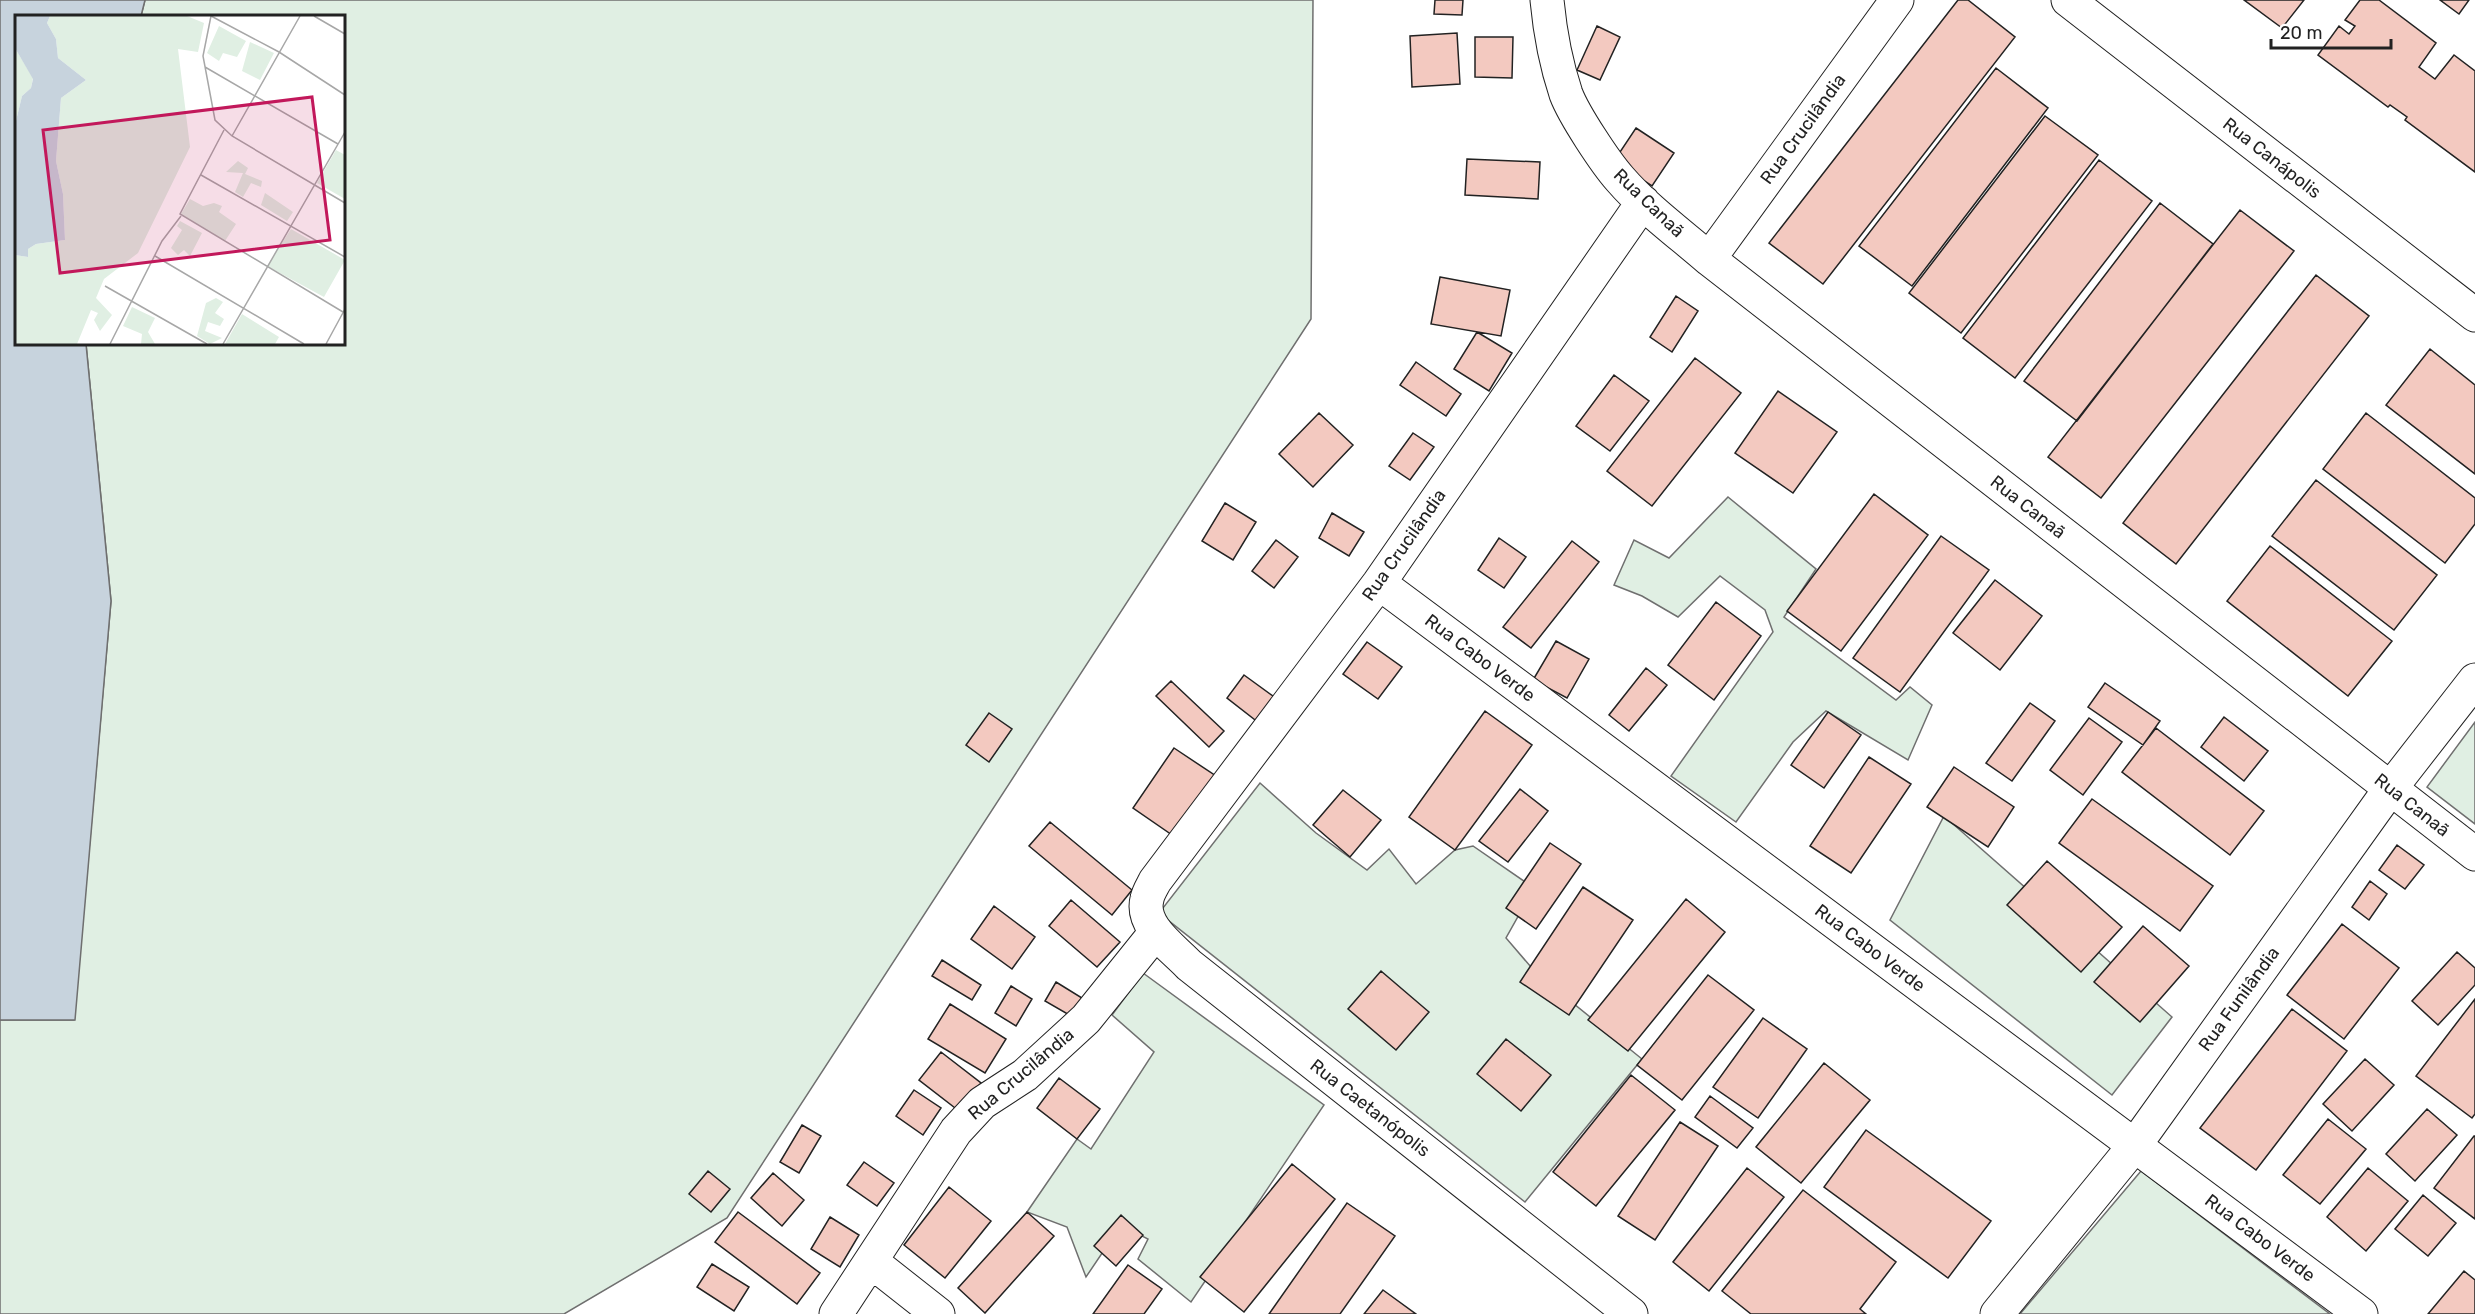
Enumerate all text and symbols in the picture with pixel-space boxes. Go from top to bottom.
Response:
scale bar [2271,12,2391,50]
inset map [15,15,345,345]
text: 20 m [2280,22,2322,44]
street label: Rua Crucilândia [1756,69,1850,189]
street label: Rua Canápolis [2218,113,2326,203]
street label: Rua Canaã [1609,164,1689,242]
street label: Rua Canaã [1986,471,2070,543]
street label: Rua Crucilândia [1357,485,1451,605]
street label: Rua Cabo Verde [1421,609,1539,707]
street label: Rua Canaã [2370,769,2454,841]
street label: Rua Cabo Verde [1811,899,1929,997]
street label: Rua Funilândia [2194,943,2284,1055]
street label: Rua Crucilândia [964,1023,1078,1125]
street label: Rua Caetanópolis [1306,1054,1434,1162]
street label: Rua Cabo Verde [2201,1189,2319,1287]

